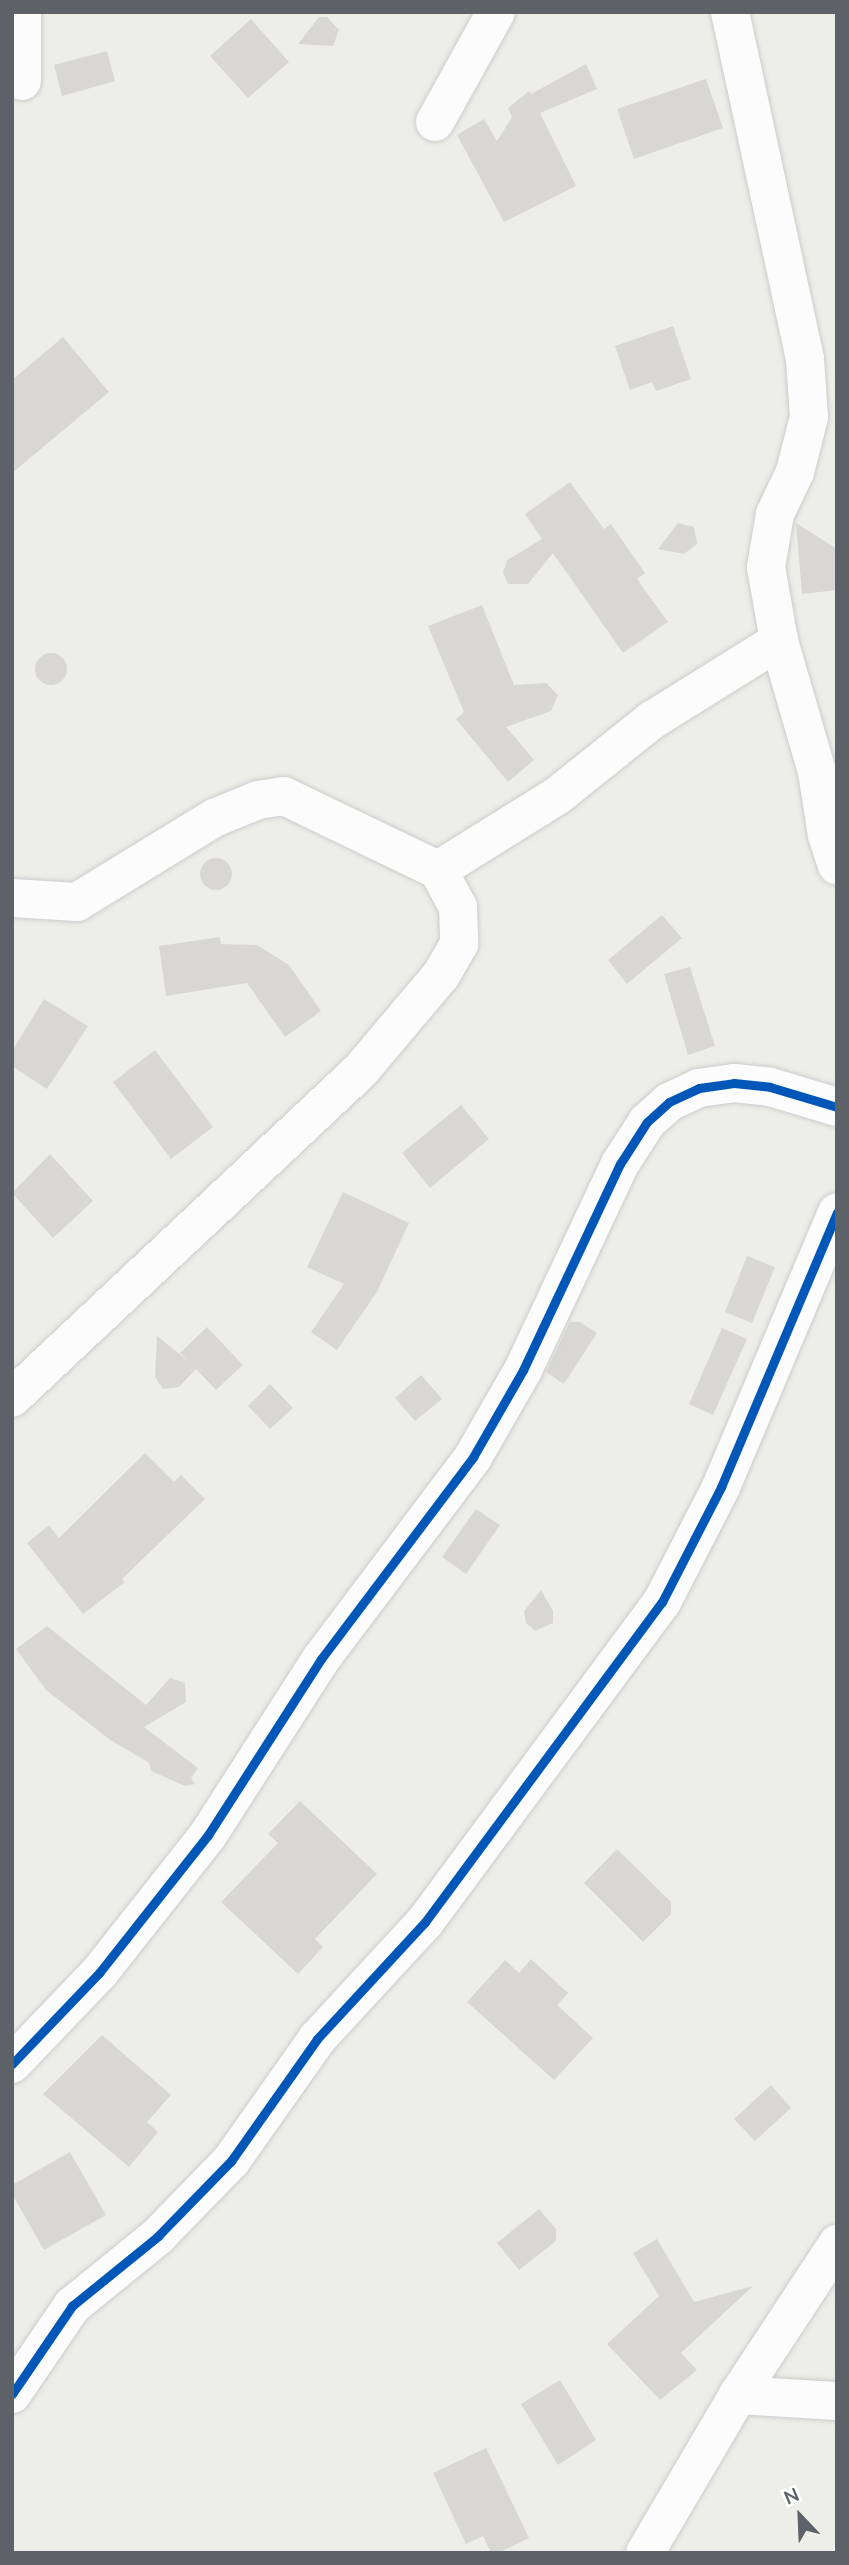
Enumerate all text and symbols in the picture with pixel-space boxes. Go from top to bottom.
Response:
north arrow [765,2481,835,2551]
text: N [780,2482,803,2511]

